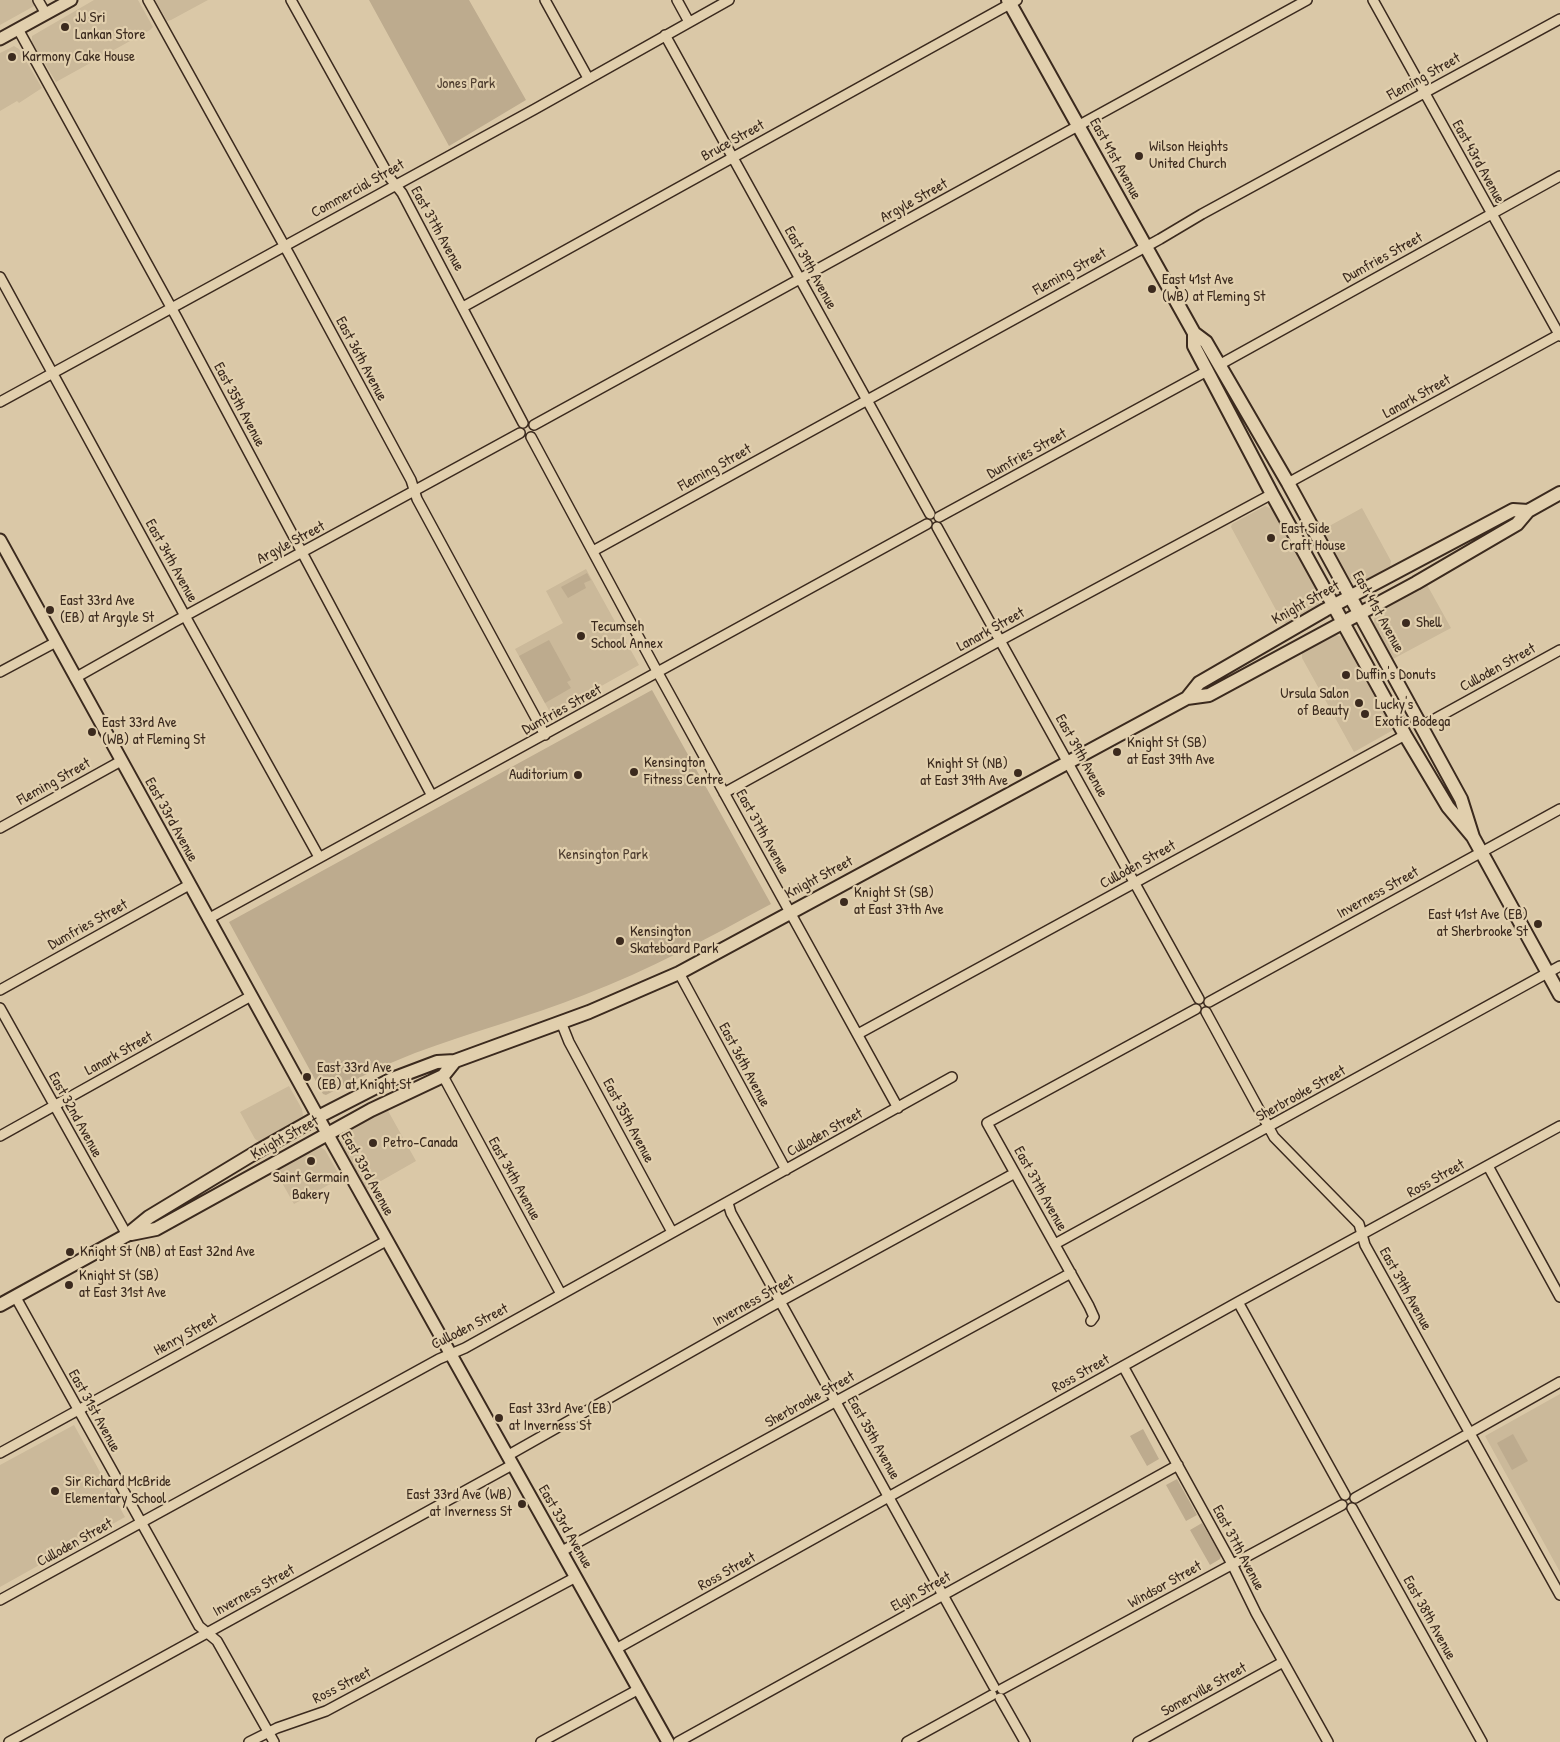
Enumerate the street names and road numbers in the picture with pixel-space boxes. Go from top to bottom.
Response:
street label: Fleming Street [1384,50,1464,104]
street label: East 41st Avenue [1085,115,1145,203]
street label: Bruce Street [698,116,768,166]
street label: East 43rd Avenue [1448,117,1508,207]
street label: Commercial Street [308,156,408,222]
street label: Argyle Street [877,175,951,227]
street label: East 37th Avenue [406,184,468,274]
street label: East 39th Avenue [780,223,840,313]
street label: Dumfries Street [1340,229,1426,287]
street label: Fleming Street [1030,245,1110,299]
street label: East 36th Avenue [331,314,391,404]
street label: East 35th Avenue [209,360,269,450]
street label: Lanark Street [1380,371,1454,423]
street label: Dumfries Street [984,425,1070,483]
street label: Fleming Street [675,441,755,495]
street label: East 34th Avenue [141,516,201,606]
street label: Argyle Street [254,518,328,568]
street label: East 41st Avenue [1348,568,1408,656]
street label: Knight Street [1269,577,1343,629]
street label: Lanark Street [954,604,1028,656]
street label: Culloden Street [1457,640,1539,696]
street label: Dumfries Street [519,681,605,739]
street label: East 39th Avenue [1051,711,1111,801]
street label: Fleming Street [14,755,94,809]
street label: East 33rd Avenue [140,775,202,865]
street label: East 37th Avenue [731,787,793,877]
street label: Culloden Street [1097,837,1179,893]
street label: Knight Street [782,853,856,903]
street label: Inverness Street [1334,863,1422,923]
street label: Dumfries Street [45,896,131,954]
street label: East 36th Avenue [714,1020,774,1110]
street label: Lanark Street [82,1028,156,1080]
street label: Sherbrooke Street [1253,1062,1349,1126]
street label: East 32nd Avenue [44,1069,106,1161]
street label: East 35th Avenue [598,1076,658,1166]
street label: Culloden Street [784,1105,866,1161]
street label: Knight Street [248,1112,322,1164]
street label: East 33rd Avenue [336,1129,398,1219]
street label: East 34th Avenue [484,1134,544,1224]
street label: East 37th Avenue [1009,1144,1071,1234]
street label: Ross Street [1404,1156,1468,1202]
street label: East 39th Avenue [1375,1244,1435,1334]
street label: Inverness Street [710,1271,798,1331]
street label: Culloden Street [429,1300,511,1354]
street label: Henry Street [151,1310,221,1360]
street label: Ross Street [1049,1351,1113,1397]
street label: East 31st Avenue [64,1367,124,1455]
street label: Sherbrooke Street [762,1368,858,1432]
street label: East 35th Avenue [843,1393,903,1483]
street label: East 33rd Avenue [534,1482,596,1572]
street label: East 37th Avenue [1208,1502,1268,1594]
street label: Culloden Street [34,1515,116,1571]
street label: Ross Street [695,1549,759,1595]
street label: Windsor Street [1125,1557,1205,1613]
street label: Inverness Street [210,1561,298,1621]
street label: Elgin Street [888,1568,954,1616]
street label: East 38th Avenue [1399,1573,1459,1663]
street label: Somerville Street [1158,1659,1250,1721]
street label: Ross Street [310,1664,374,1708]

